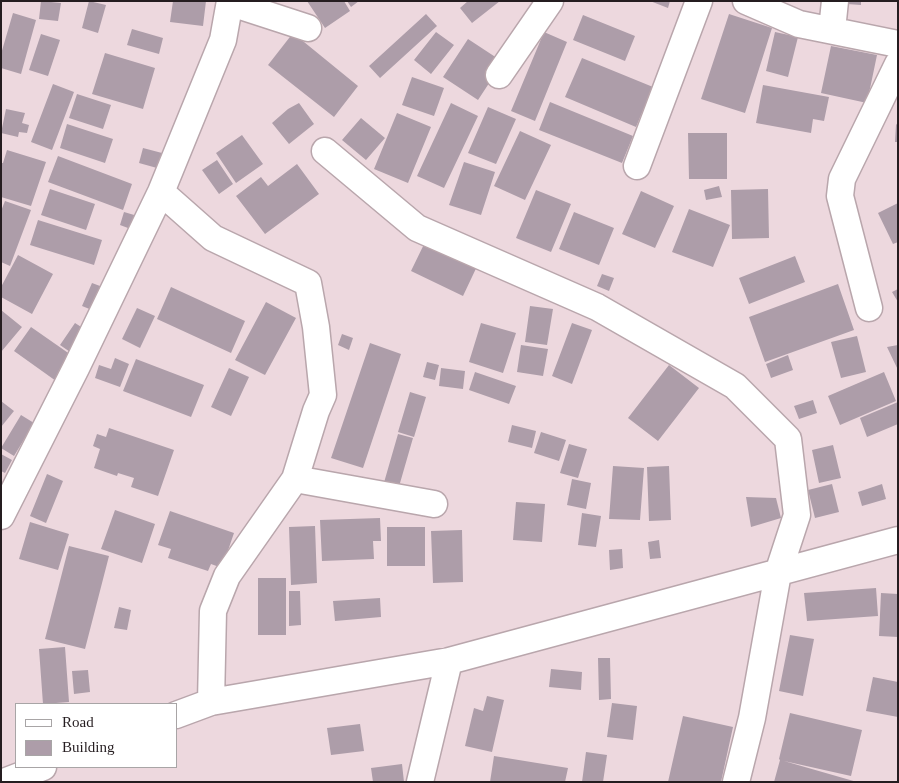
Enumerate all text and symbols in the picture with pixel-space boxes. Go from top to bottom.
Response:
legend [15,703,178,768]
text: Road [62,714,94,730]
text: Building [62,739,115,755]

